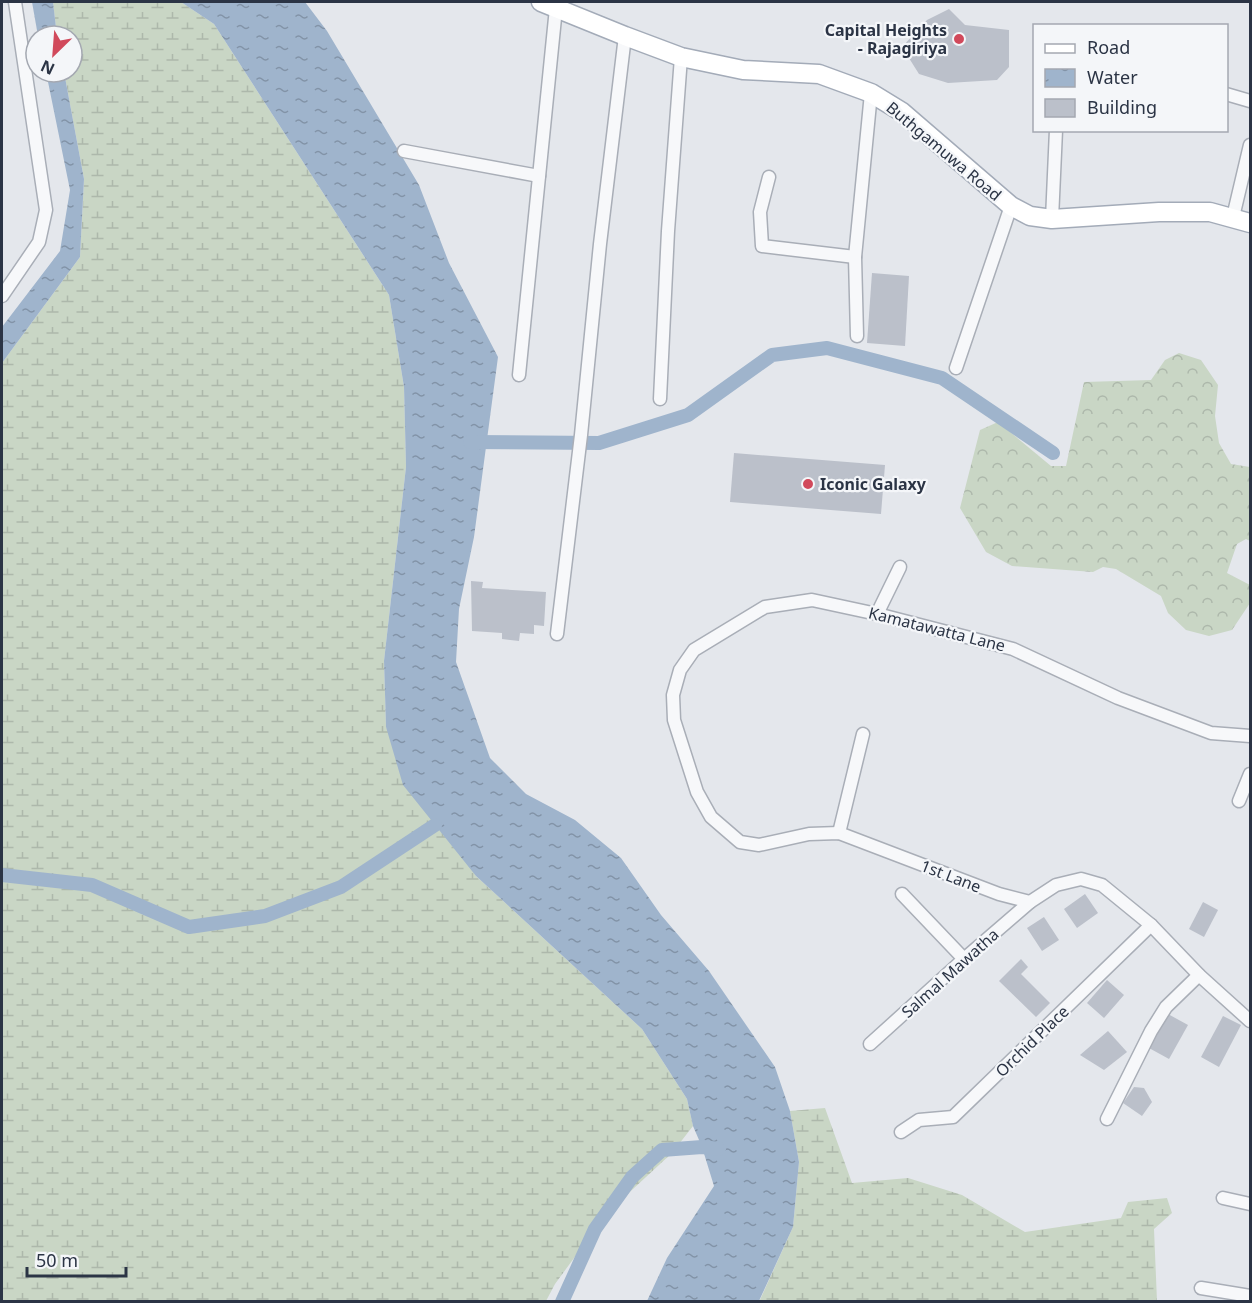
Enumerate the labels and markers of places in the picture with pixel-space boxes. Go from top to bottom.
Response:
place label: Capital Heights - Rajagiriya [825,19,947,59]
marker: Capital Heights - Rajagiriya [952,32,966,46]
place label: Iconic Galaxy [820,473,927,495]
marker: Iconic Galaxy [801,477,815,491]

